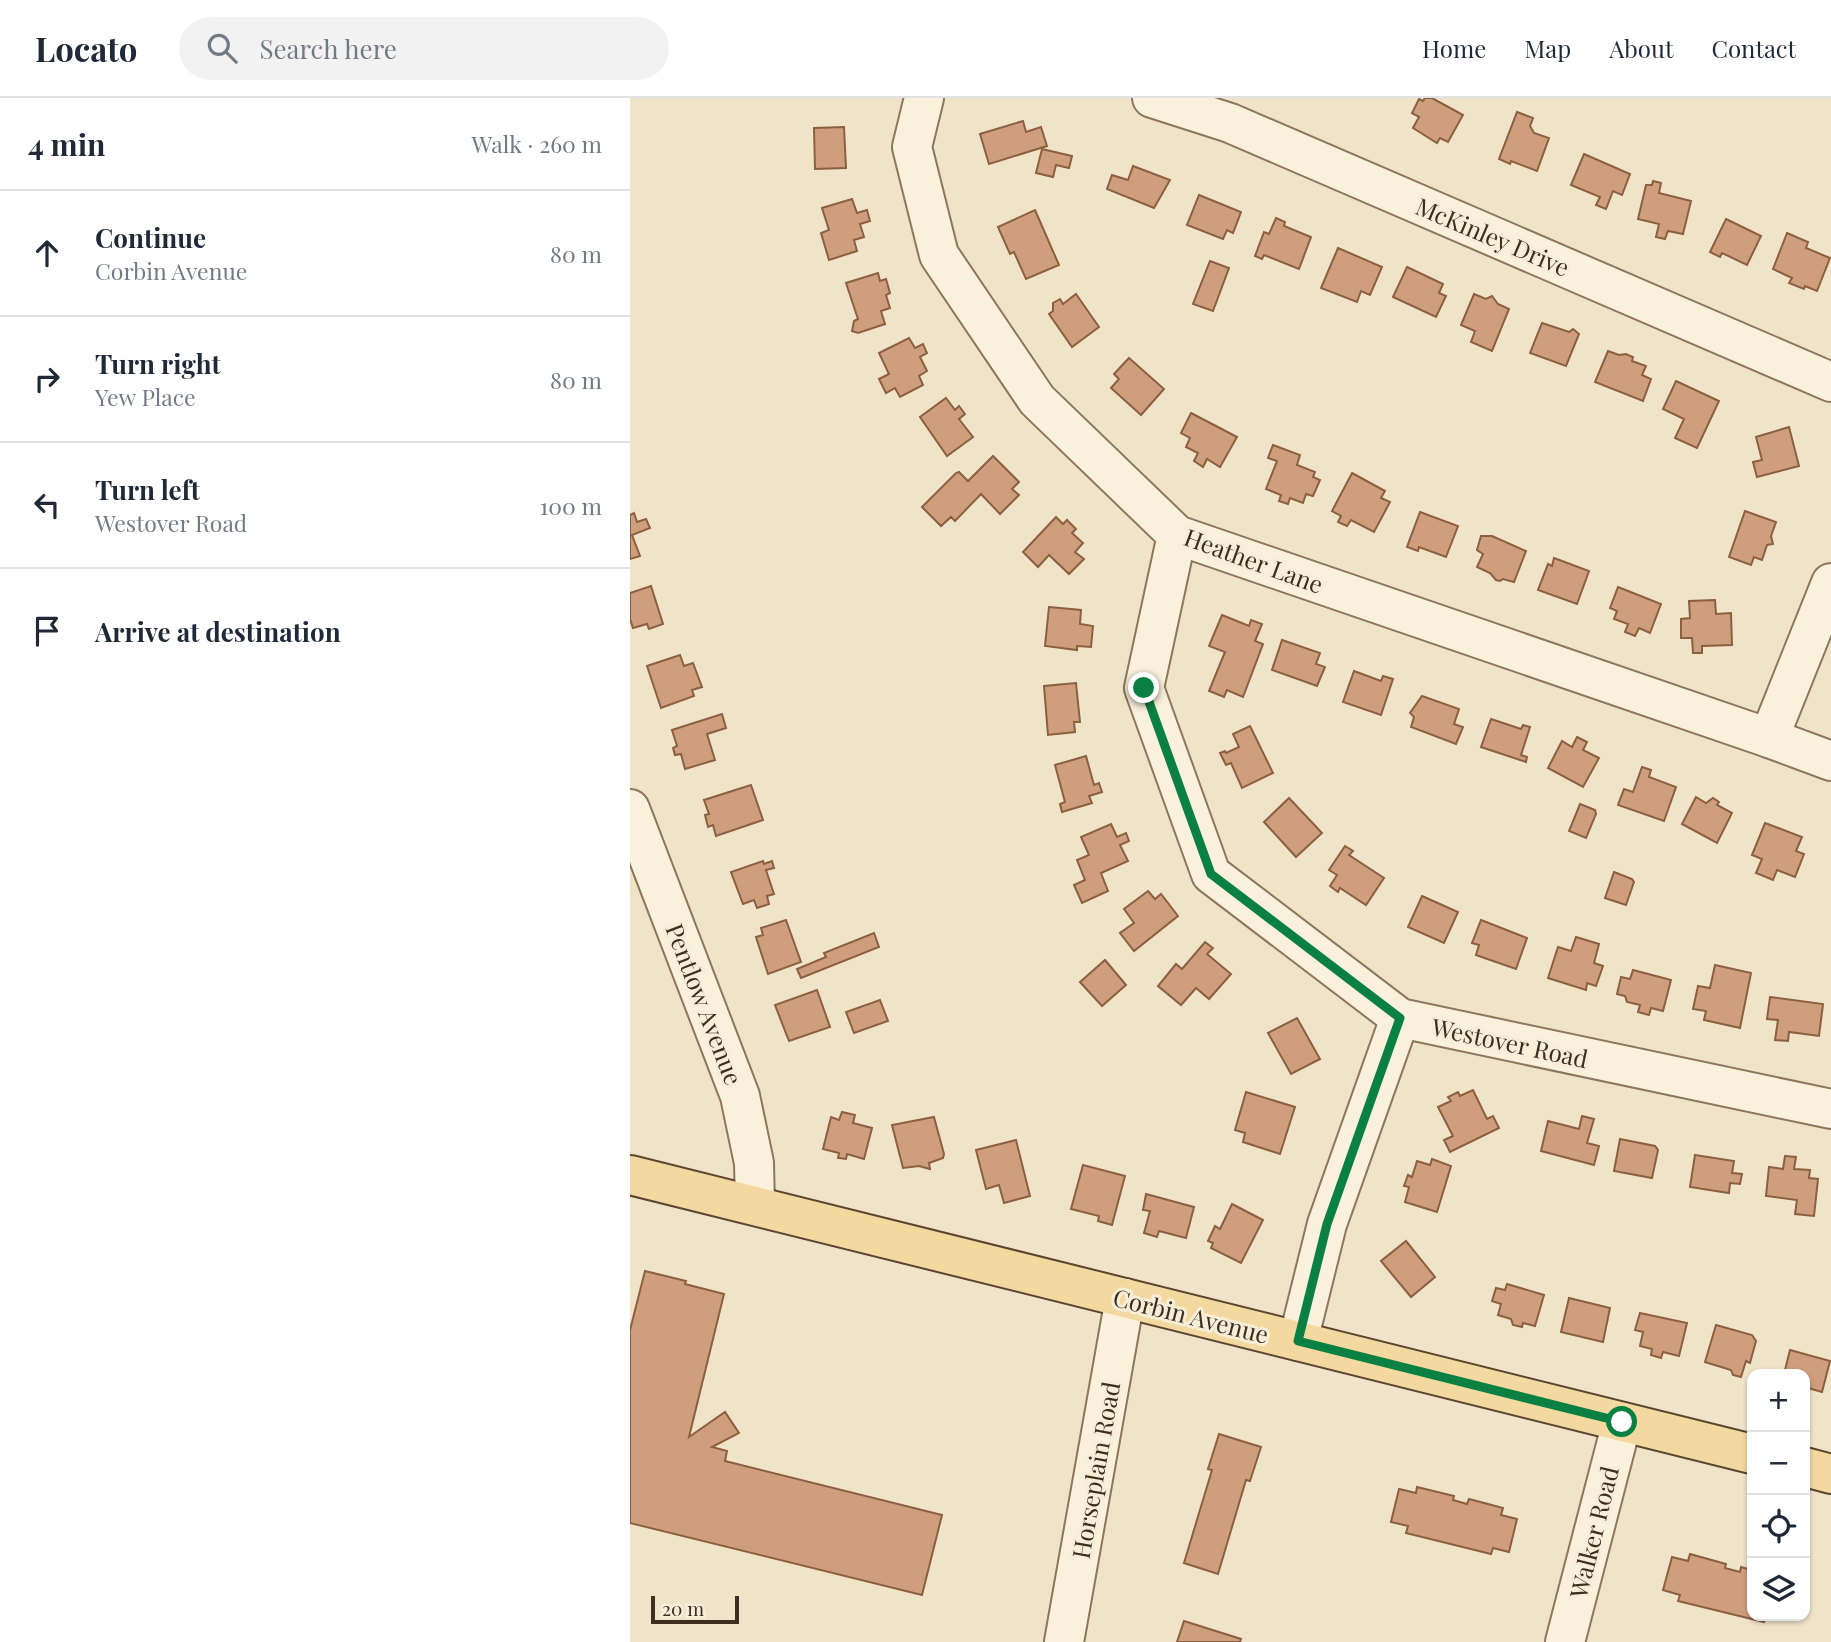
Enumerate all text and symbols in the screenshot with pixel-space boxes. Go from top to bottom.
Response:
search box [179,17,669,80]
text: Locato [35,26,137,70]
icon: search [203,29,241,67]
text: Search here [259,31,397,66]
text: Home [1422,32,1486,64]
text: Map [1524,32,1571,64]
text: About [1609,32,1673,64]
text: Contact [1711,32,1796,64]
text: 4 min [28,124,106,164]
text: Walk · 260 m [472,128,602,159]
street label: McKinley Drive [1411,189,1575,283]
text: Continue [95,220,206,255]
icon: ahead [28,234,66,272]
text: 80 m [550,238,602,269]
text: Corbin Avenue [95,255,247,286]
text: Turn right [95,346,221,381]
icon: right [28,360,66,398]
text: 80 m [550,364,602,395]
text: Yew Place [95,381,196,412]
text: Turn left [95,472,200,507]
icon: left [28,486,66,524]
text: 100 m [540,490,602,521]
text: Westover Road [95,507,247,538]
street label: Heather Lane [1180,520,1328,600]
icon: arrive [28,612,66,650]
text: Arrive at destination [95,614,341,649]
route end [1128,672,1159,703]
street label: Pentlow Avenue [659,919,751,1089]
street label: Westover Road [1428,1010,1591,1074]
street label: Corbin Avenue [1110,1280,1272,1350]
map controls [1747,1369,1810,1621]
button: + [1747,1369,1810,1432]
street label: Horseplain Road [1064,1379,1126,1561]
route start [1606,1406,1637,1437]
button: − [1747,1432,1810,1495]
street label: Walker Road [1561,1463,1625,1602]
button: locate [1747,1495,1810,1558]
button: layers [1747,1558,1810,1621]
scale bar [651,1593,738,1625]
text: 20 m [662,1595,704,1621]

